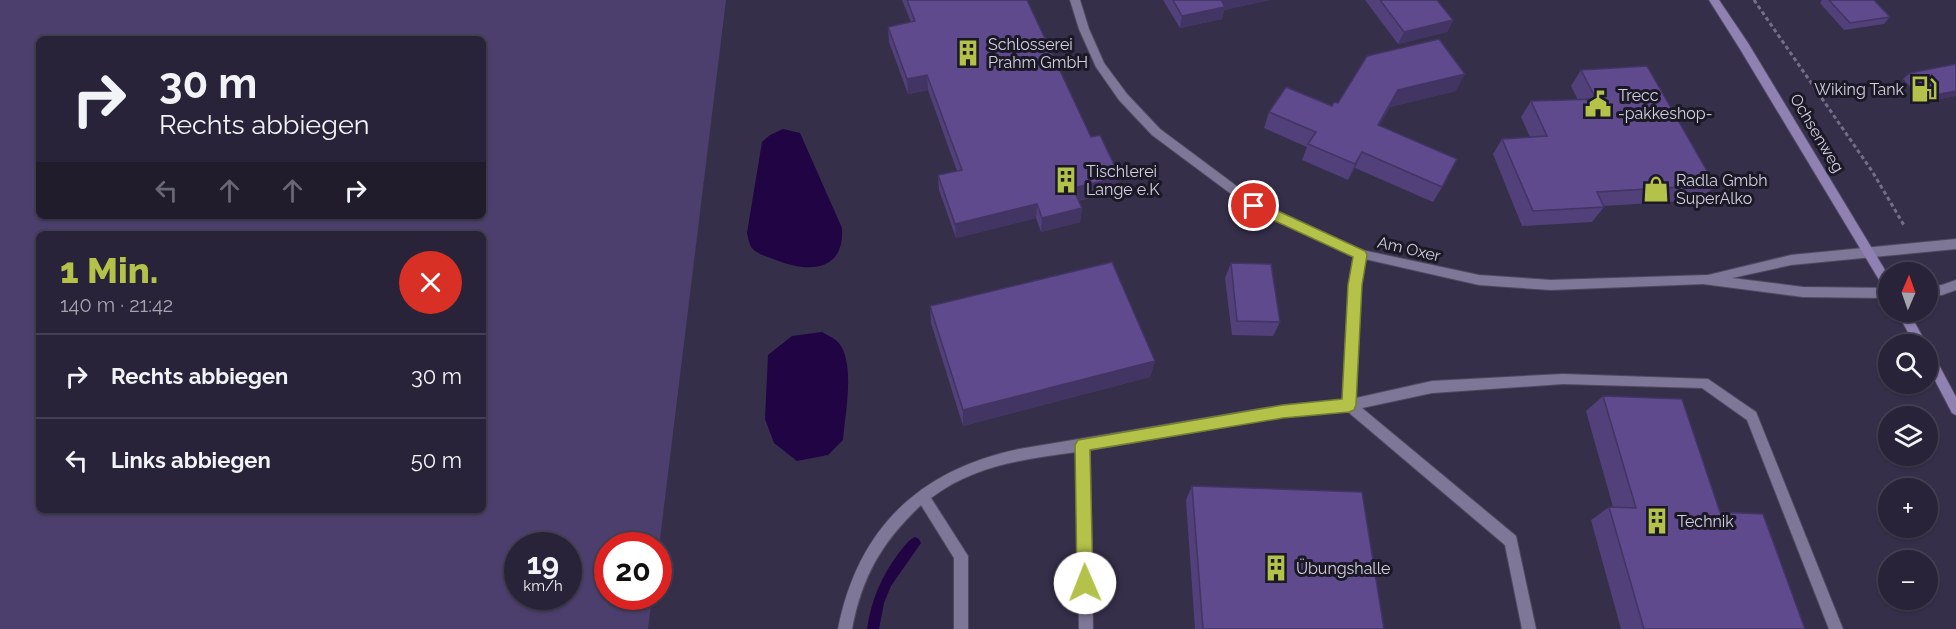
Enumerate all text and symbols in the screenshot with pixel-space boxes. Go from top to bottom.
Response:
place label: Schlosserei Prahm GmbH [988,35,1088,72]
building icon: Schlosserei Prahm GmbH [953,38,983,68]
text: 30 m [159,59,257,108]
icon: right [60,60,138,138]
fuel station icon: Wiking Tank [1909,74,1939,104]
place label: Wiking Tank [1814,80,1905,99]
place label: Trecc -pakkeshop- [1618,86,1712,123]
public building icon: Trecc -pakkeshop- [1583,89,1613,119]
street label: Ochsenweg [1786,90,1848,176]
text: Rechts abbiegen [159,109,369,140]
place label: Tischlerei Lange e.K [1086,162,1160,199]
building icon: Tischlerei Lange e.K [1051,165,1081,195]
place label: Radla Gmbh SuperAlko [1676,171,1768,208]
icon: left [150,174,183,207]
icon: ahead [213,174,246,207]
icon: ahead [276,174,309,207]
icon: right [339,174,372,207]
shop icon: Radla Gmbh SuperAlko [1641,174,1671,204]
pin [1228,180,1279,231]
icon: arrive [1237,189,1270,222]
street label: Am Oxer [1376,233,1443,266]
text: 1 Min. [60,249,158,291]
button: close [399,251,462,314]
north arrow [1878,262,1938,322]
map controls [1878,262,1938,610]
text: 140 m · 21:42 [60,293,173,317]
button: search [1878,334,1938,394]
icon: right [60,360,93,393]
text: Rechts abbiegen [111,363,288,389]
text: 30 m [411,363,462,389]
button: layers [1878,406,1938,466]
icon: left [60,444,93,477]
text: Links abbiegen [111,447,271,473]
text: 50 m [411,447,462,473]
button: + [1878,478,1938,538]
building icon: Technik [1642,506,1672,536]
place label: Technik [1677,512,1734,531]
speed limit sign: 20 [594,532,672,610]
text: 19 [527,546,559,581]
button: − [1878,550,1938,610]
position arrow [1053,551,1117,615]
building icon: Übungshalle [1261,553,1291,583]
place label: Übungshalle [1296,558,1390,578]
text: km/h [523,577,563,595]

